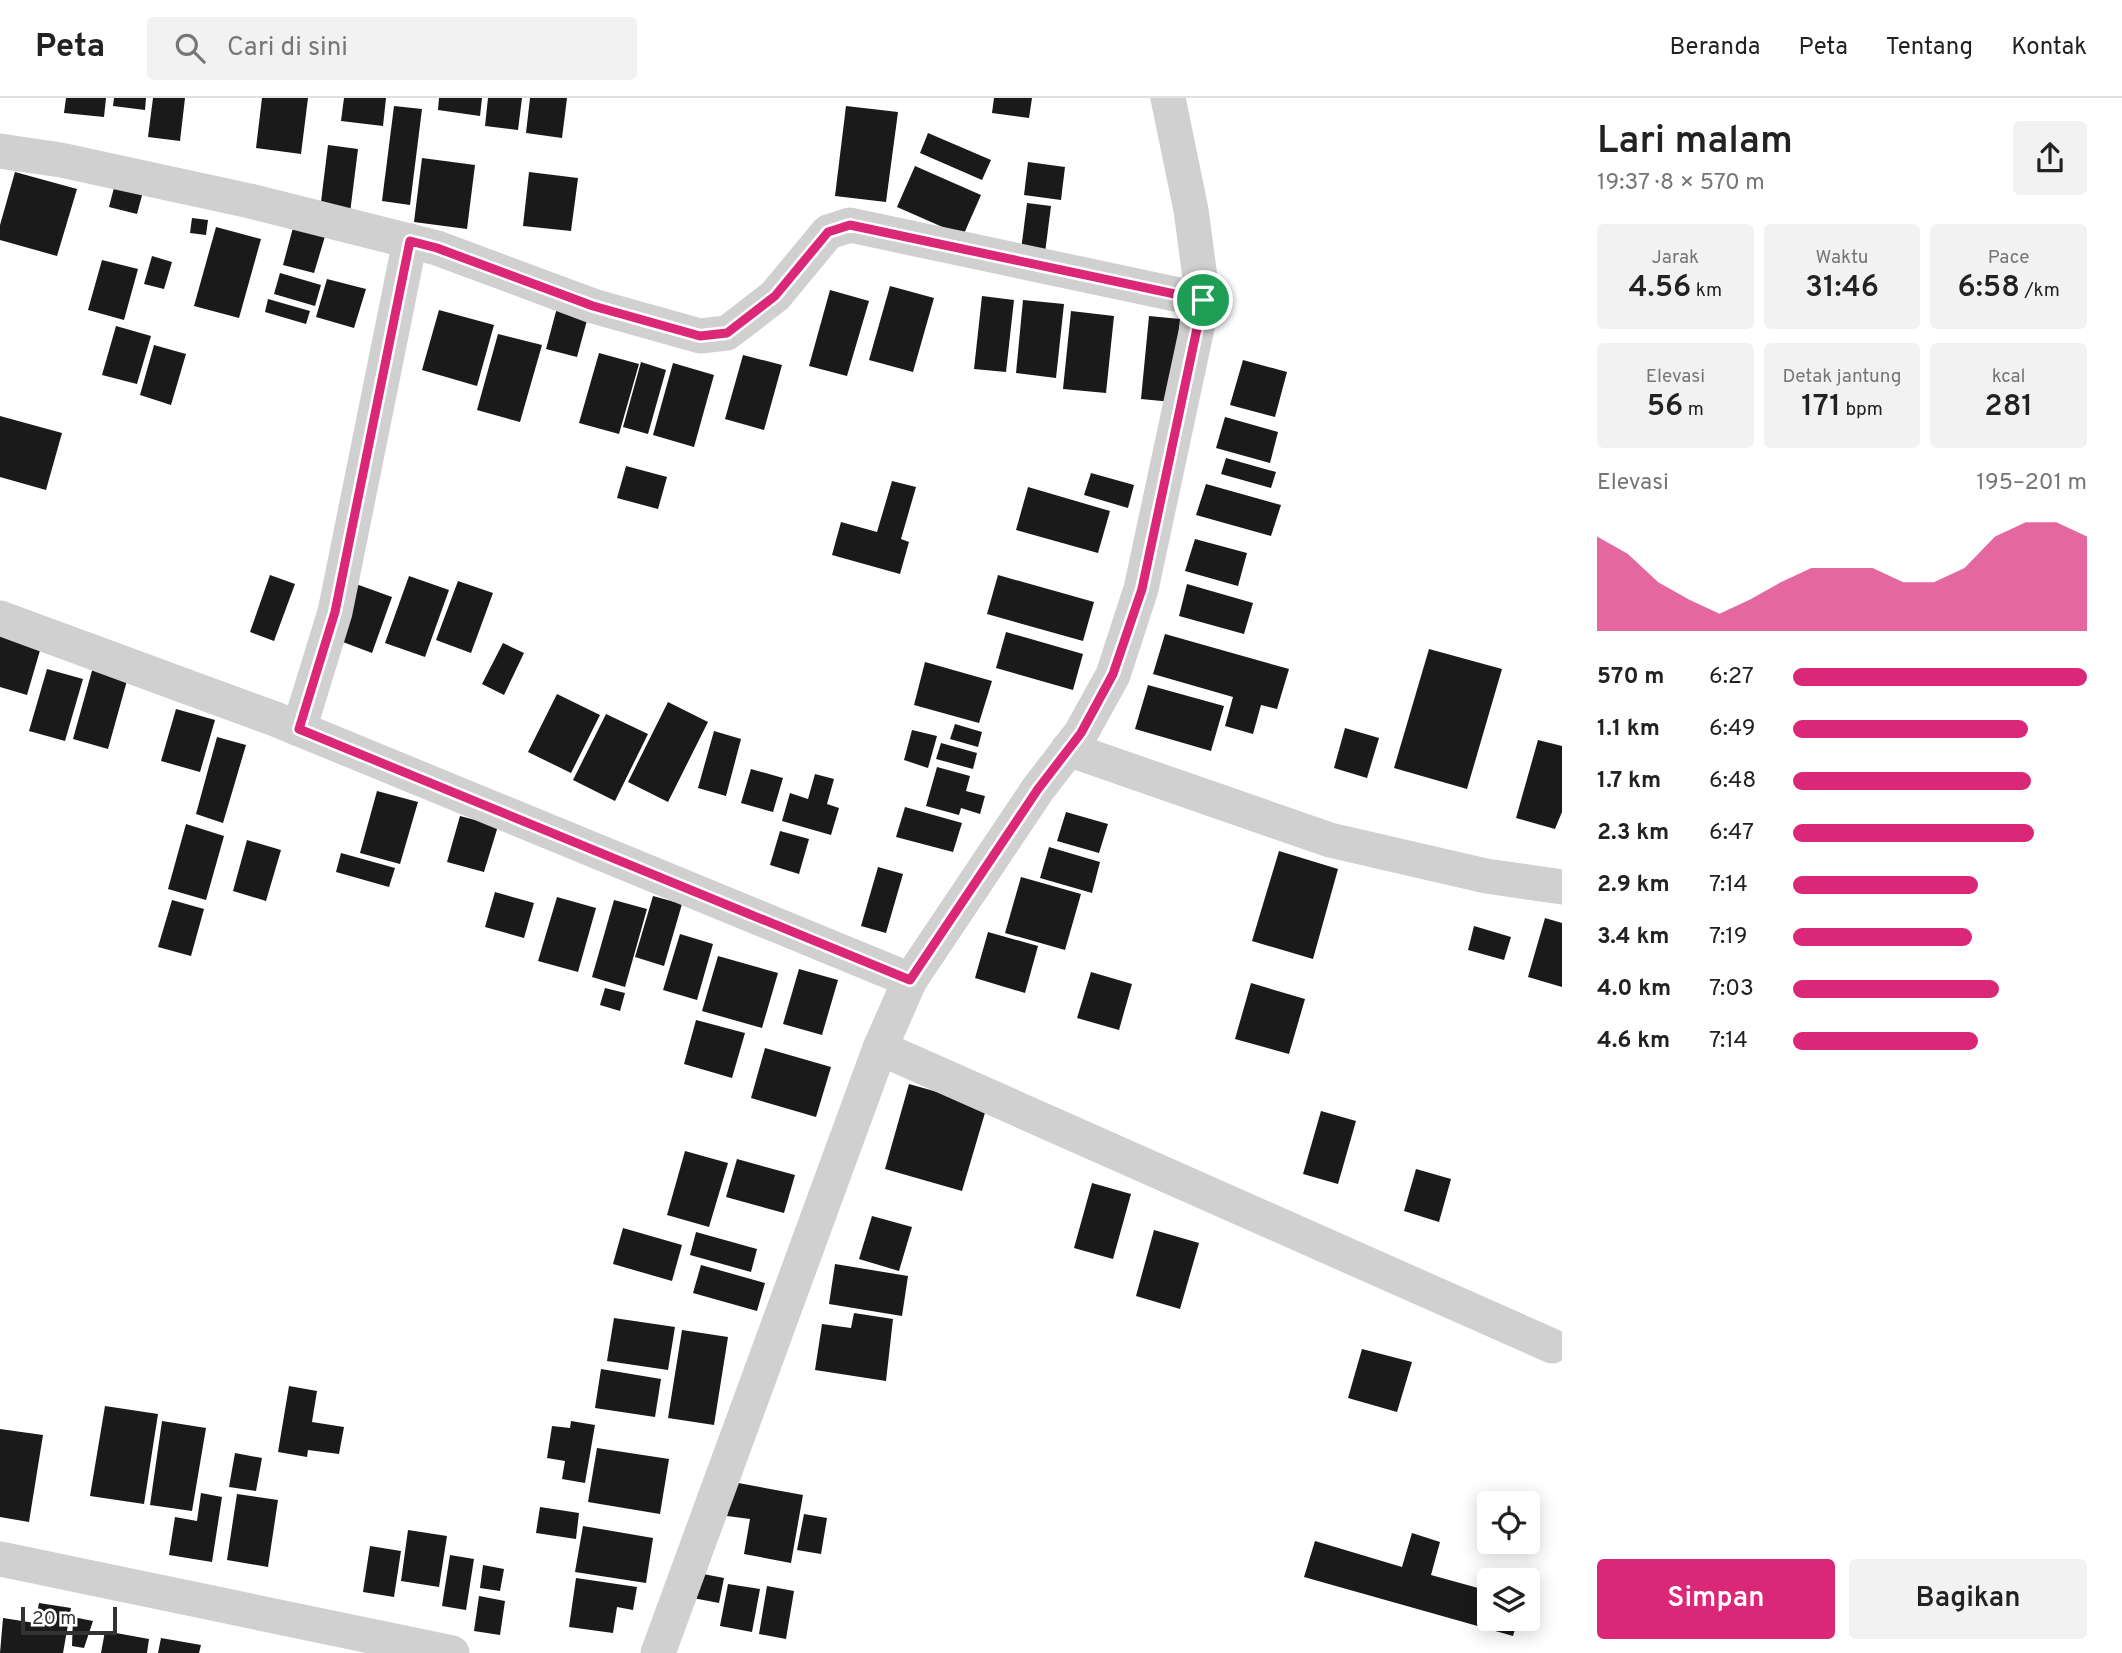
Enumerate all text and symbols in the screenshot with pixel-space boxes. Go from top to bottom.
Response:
search box [147,17,637,80]
text: Peta [35,27,105,69]
icon: search [171,29,209,67]
text: Cari di sini [227,32,348,65]
text: Beranda [1670,33,1761,63]
text: Peta [1799,33,1848,63]
text: Tentang [1886,33,1973,63]
text: Kontak [2011,33,2087,63]
text: Lari malam [1597,118,1793,167]
button: share [2013,121,2087,195]
text: 19:37 · 8 × 570 m [1597,169,1765,198]
text: Jarak [1651,246,1699,270]
text: Waktu [1816,246,1868,270]
text: Pace [1988,246,2030,270]
pin [1173,270,1233,330]
text: 4.56 [1629,270,1691,307]
text: 31:46 [1805,270,1879,307]
text: 6:58 [1957,270,2020,307]
text: km [1691,279,1722,303]
text: /km [2020,279,2060,303]
icon: arrive [1184,281,1222,319]
text: Elevasi [1646,365,1705,389]
text: Detak jantung [1782,365,1902,389]
text: kcal [1992,365,2026,389]
text: 56 [1647,389,1683,426]
text: 171 [1801,389,1841,426]
text: 281 [1984,389,2033,426]
text: m [1683,398,1704,422]
text: bpm [1841,398,1883,422]
text: Elevasi [1597,469,1669,498]
text: 195–201 m [1976,469,2087,498]
text: 570 m [1597,663,1664,692]
text: 6:27 [1709,663,1754,692]
text: 1.1 km [1597,715,1660,744]
text: 6:49 [1709,715,1756,744]
text: 1.7 km [1597,767,1661,796]
text: 6:48 [1709,767,1756,796]
text: 2.3 km [1597,819,1669,848]
text: 6:47 [1709,819,1754,848]
text: 2.9 km [1597,871,1670,900]
text: 7:14 [1709,871,1748,900]
text: 3.4 km [1597,923,1669,952]
text: 7:19 [1709,923,1748,952]
text: 4.0 km [1597,975,1671,1004]
text: 7:03 [1709,975,1754,1004]
text: 4.6 km [1597,1027,1670,1056]
text: 7:14 [1709,1027,1748,1056]
map controls [1477,1491,1540,1631]
button: locate [1477,1491,1540,1554]
button: Simpan [1597,1559,1835,1639]
button: Bagikan [1849,1559,2087,1639]
button: layers [1477,1568,1540,1631]
scale bar [21,1604,117,1636]
text: 20 m [32,1607,76,1631]

